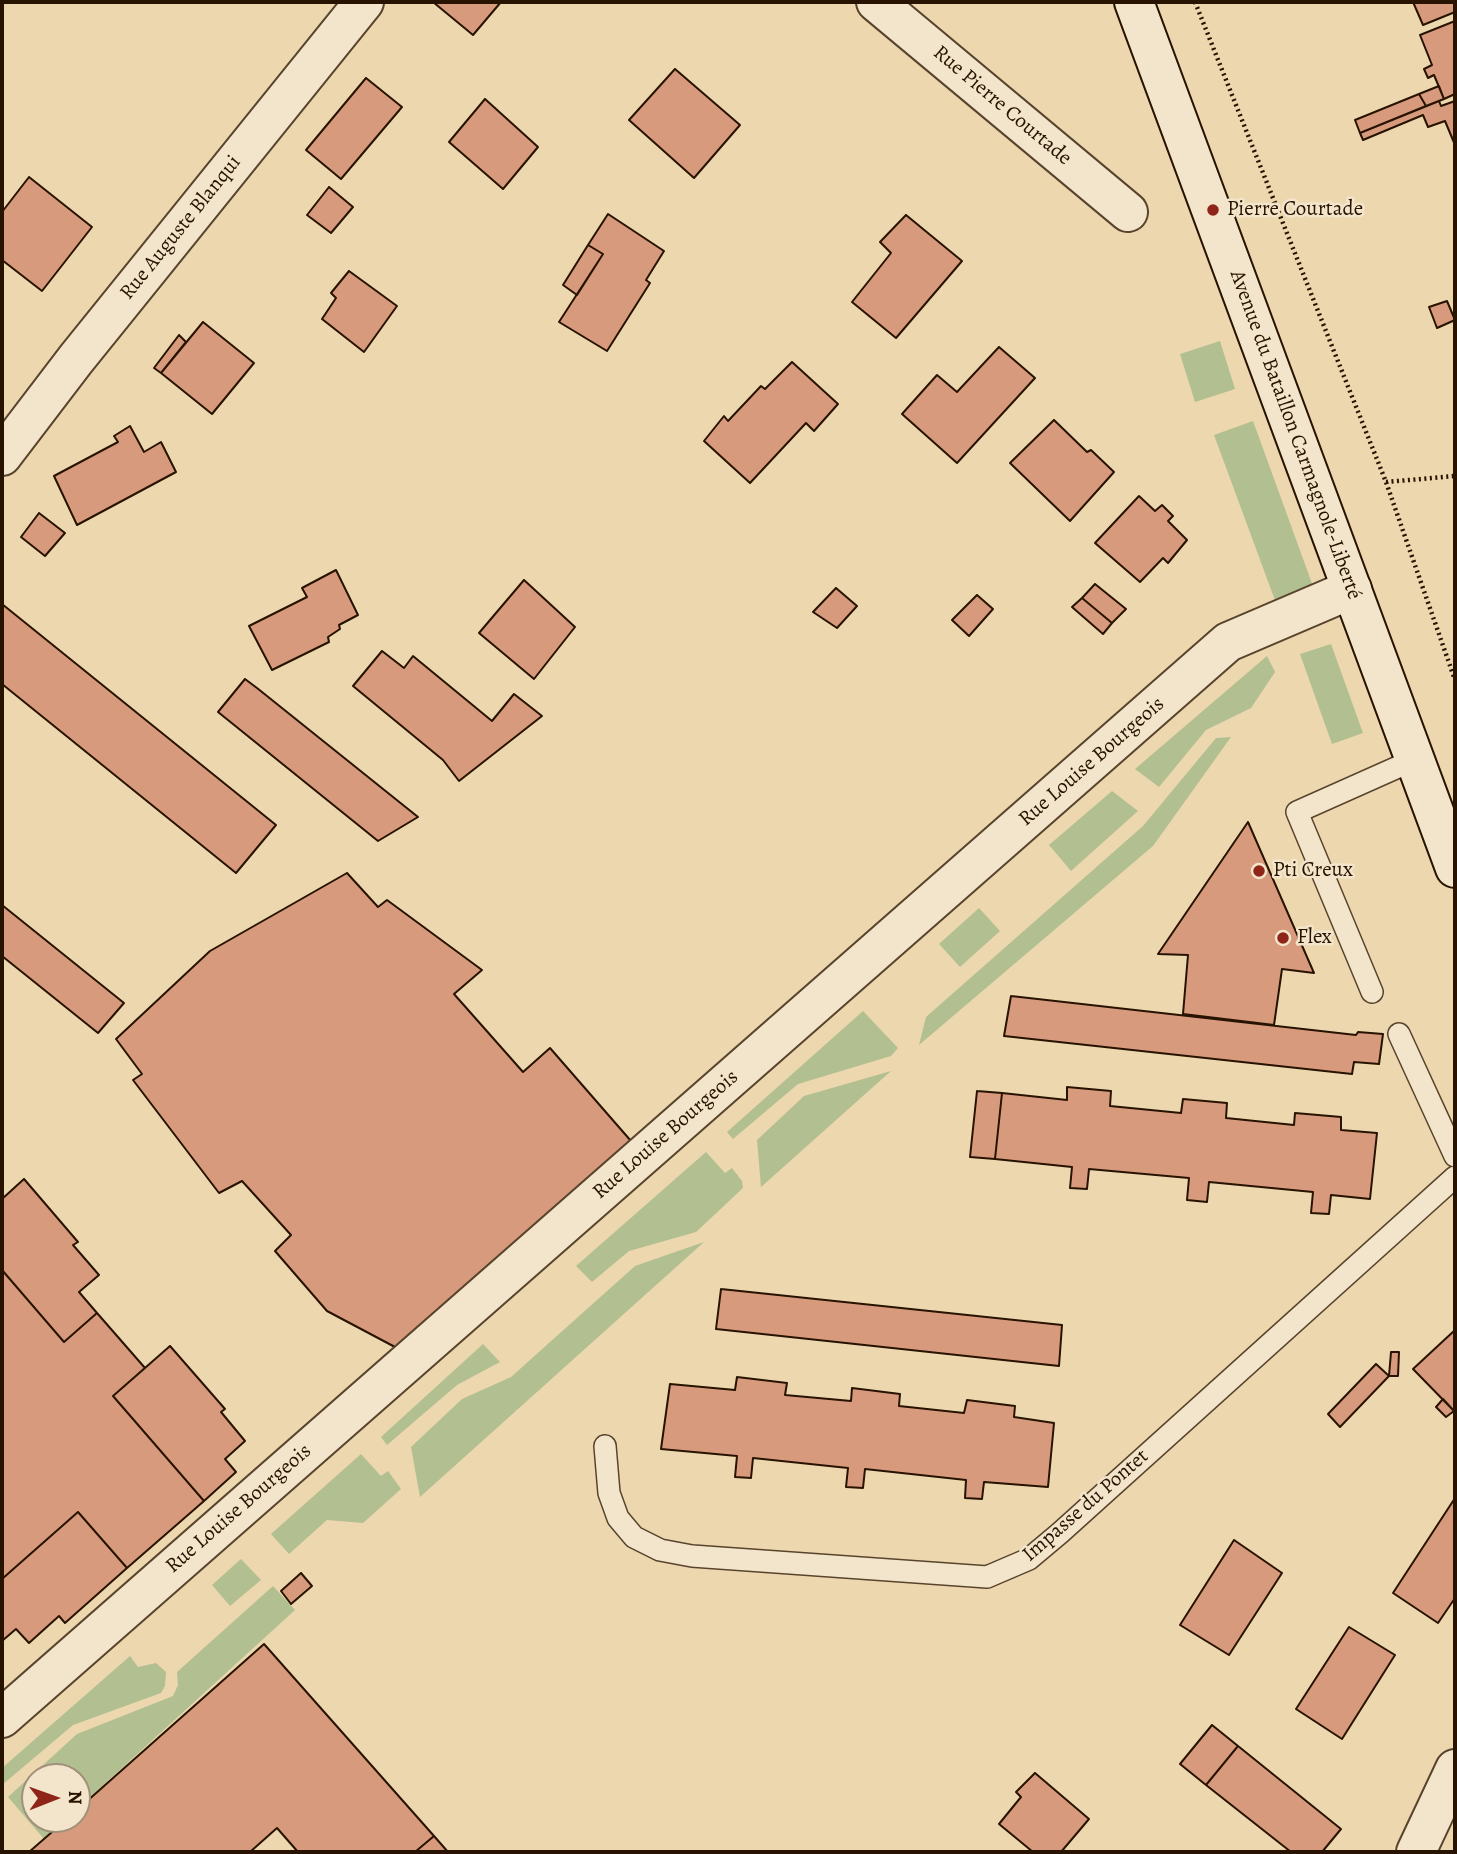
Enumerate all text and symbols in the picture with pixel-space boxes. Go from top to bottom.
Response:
street label: Rue Pierre Courtade [928,41,1076,171]
street label: Rue Auguste Blanqui [115,151,247,305]
place label: Pierre Courtade [1227,197,1363,223]
marker: Pierre Courtade [1205,202,1221,218]
street label: Avenue du Bataillon Carmagnole-Liberté [1224,267,1366,603]
street label: Rue Louise Bourgeois [1014,692,1170,832]
place label: Pti Creux [1273,858,1353,884]
marker: Pti Creux [1251,863,1267,879]
place label: Flex [1297,925,1332,951]
marker: Flex [1275,930,1291,946]
street label: Rue Louise Bourgeois [588,1065,744,1205]
street label: Rue Louise Bourgeois [161,1439,317,1579]
street label: Impasse du Pontet [1018,1444,1154,1568]
north arrow [21,1763,91,1833]
text: N [62,1791,88,1805]

